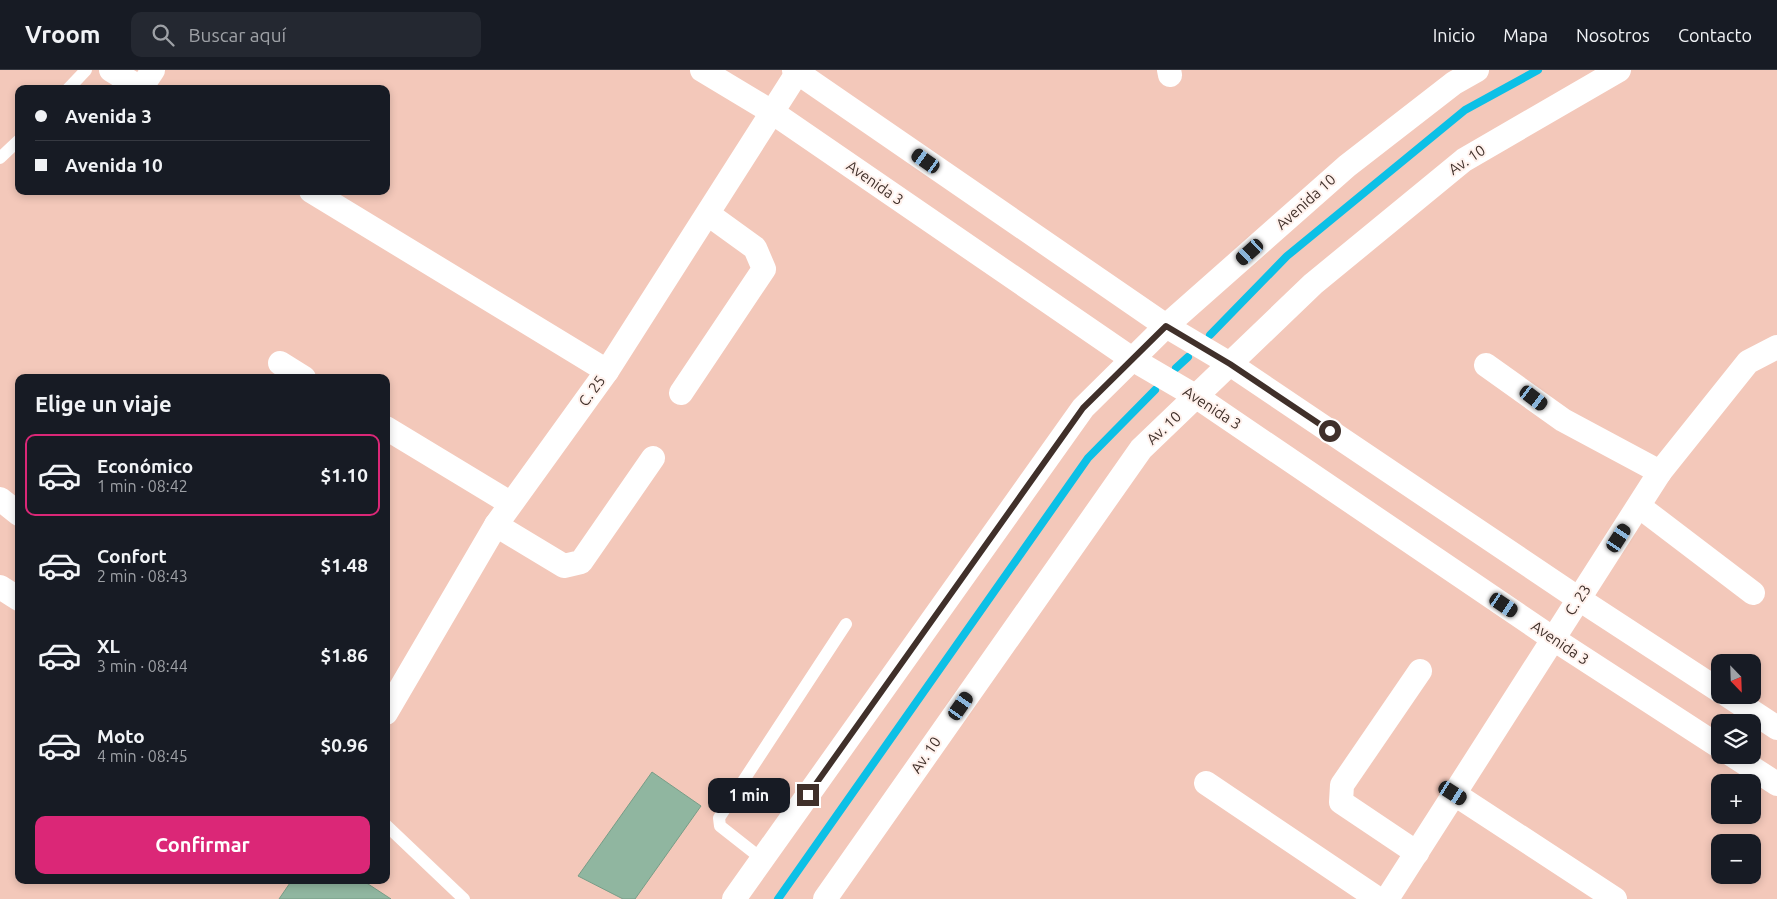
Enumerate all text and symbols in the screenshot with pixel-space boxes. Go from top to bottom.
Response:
search box [131,12,481,57]
text: Vroom [25,21,101,48]
icon: search [149,21,177,49]
text: Buscar aquí [189,24,286,46]
text: Inicio [1433,25,1475,45]
text: Mapa [1503,25,1548,45]
text: Nosotros [1576,25,1650,45]
text: Contacto [1678,25,1752,45]
text: Avenida 3 [65,105,152,127]
street label: Av. 10 [1445,141,1488,178]
car [909,146,942,176]
text: Avenida 10 [65,154,163,176]
street label: Avenida 3 [843,157,907,208]
street label: Avenida 10 [1272,170,1339,233]
car [1233,236,1266,268]
street label: C. 25 [575,372,608,409]
street label: Avenida 3 [1180,383,1244,433]
car [1517,383,1550,413]
text: Elige un viaje [35,391,172,416]
street label: Av. 10 [1143,408,1184,448]
route start [1319,420,1341,442]
icon: car [37,453,82,498]
text: Económico [97,455,193,477]
text: $1.10 [320,464,368,486]
text: 1 min · 08:42 [97,477,188,495]
car [1604,521,1633,555]
icon: car [37,543,82,588]
text: Confort [97,545,167,567]
text: $1.48 [320,554,368,576]
text: 2 min · 08:43 [97,567,188,585]
street label: C. 23 [1561,581,1594,618]
car [1487,590,1520,620]
street label: Avenida 3 [1528,617,1592,668]
icon: car [37,633,82,678]
text: XL [97,635,120,657]
text: $1.86 [320,644,368,666]
north arrow [1711,654,1761,704]
map controls [1711,654,1761,884]
text: 3 min · 08:44 [97,657,188,675]
car [946,689,975,723]
button: layers [1711,714,1761,764]
icon: car [37,723,82,768]
text: Moto [97,725,145,747]
street label: Av. 10 [907,733,944,776]
text: $0.96 [320,734,368,756]
text: 4 min · 08:45 [97,747,188,765]
button: + [1711,774,1761,824]
callout: 1 min [708,778,790,812]
car [1436,779,1469,807]
route end [797,784,819,806]
text: 1 min [729,786,769,804]
button: Confirmar [35,816,370,874]
button: − [1711,834,1761,884]

